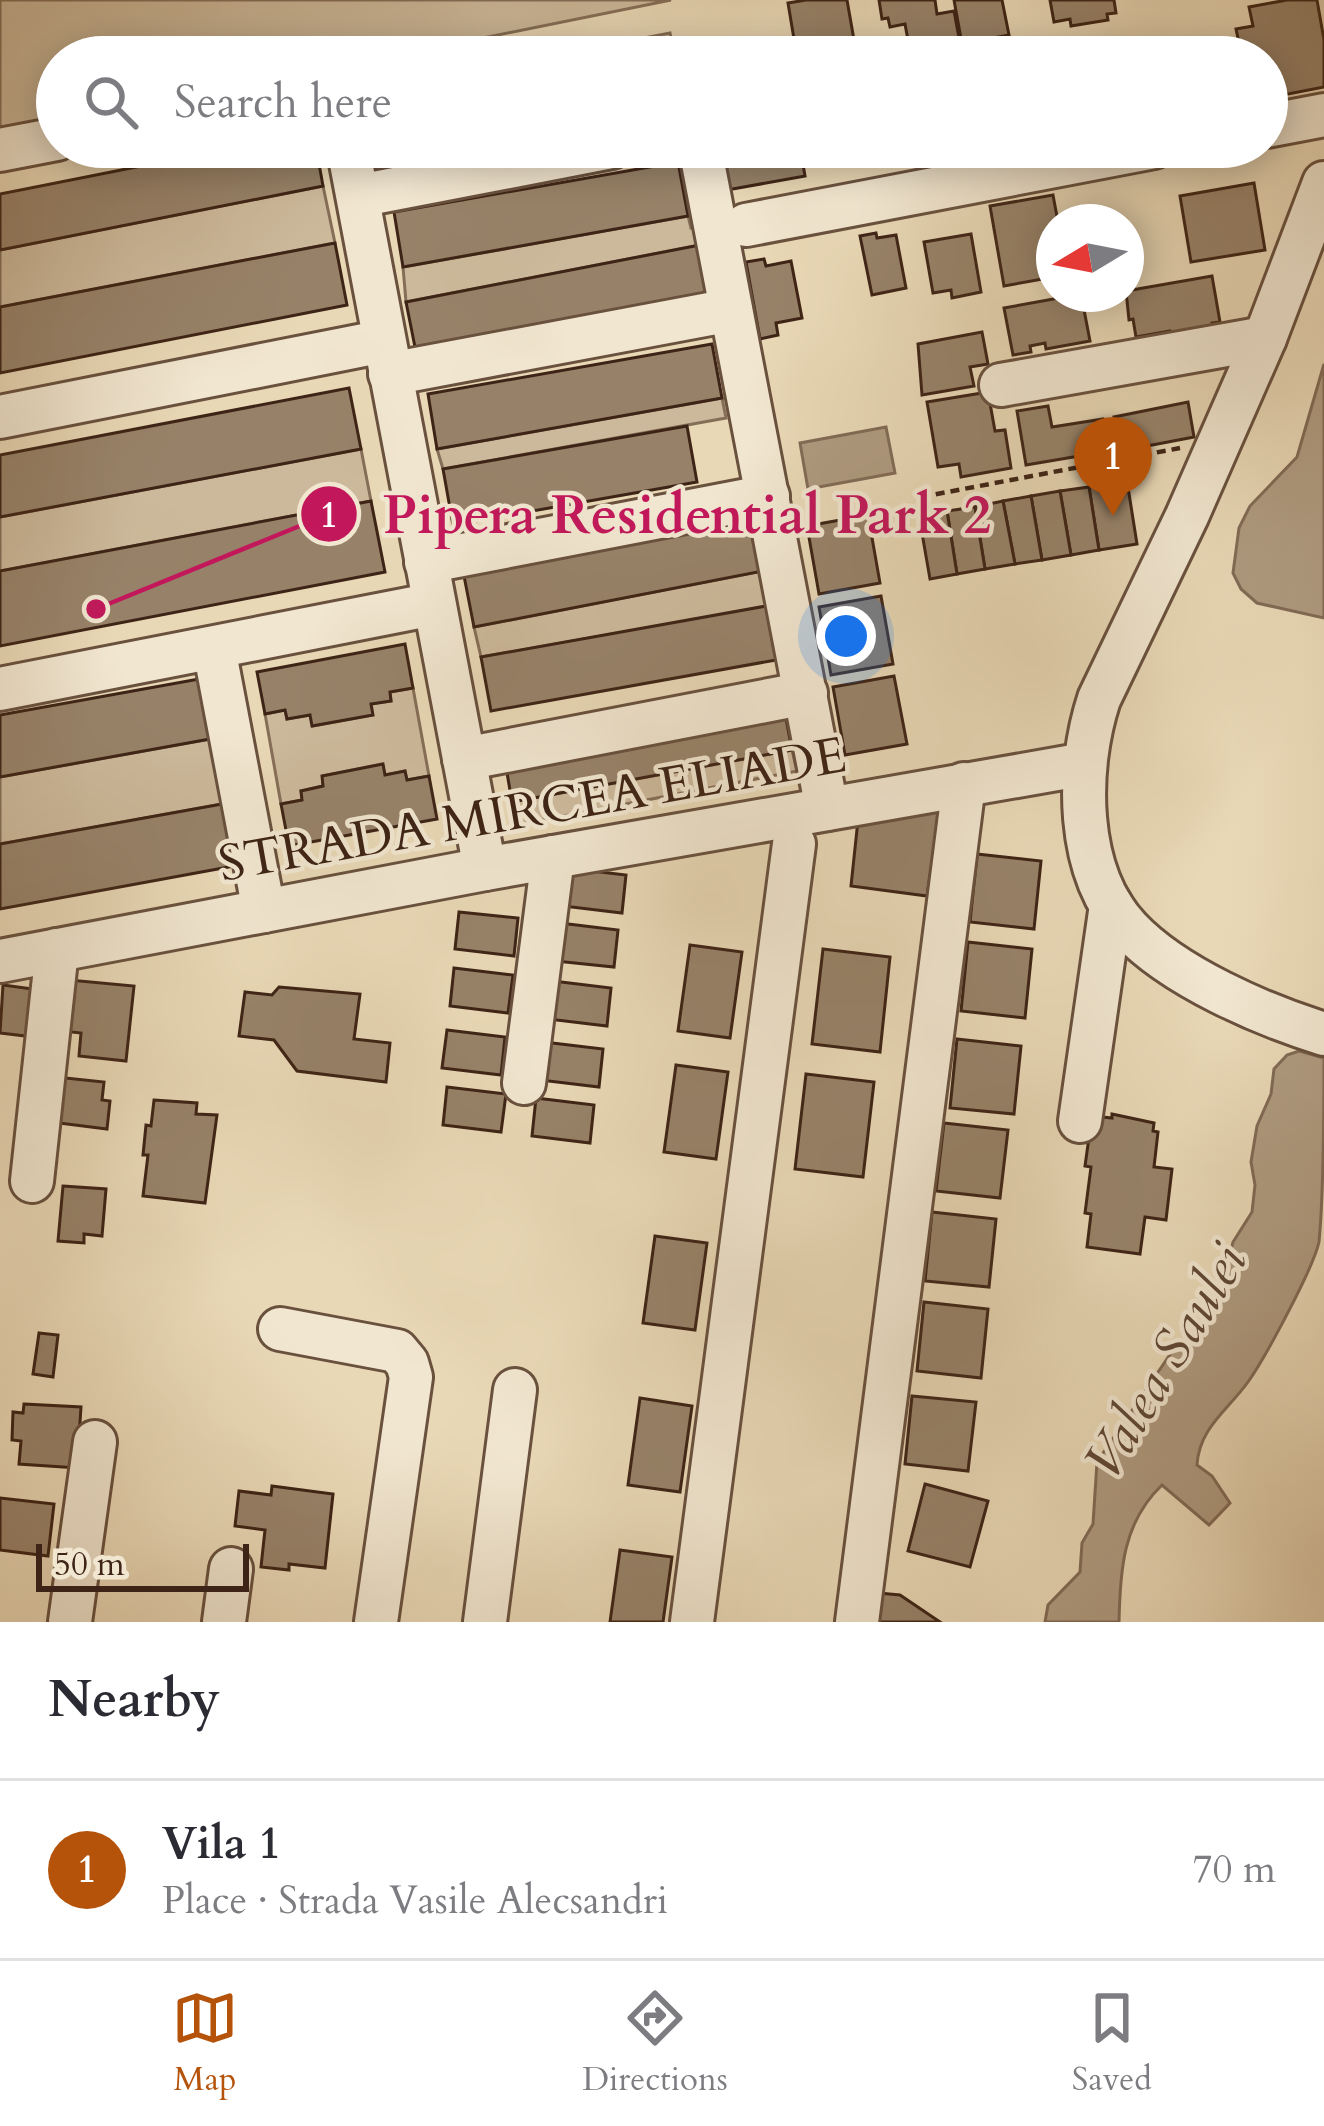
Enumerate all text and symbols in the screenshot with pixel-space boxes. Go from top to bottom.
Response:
search box [36,36,1288,168]
icon: search [78,69,144,135]
text: Search here [174,72,392,133]
north arrow [1036,204,1144,312]
pin: 1 [1074,417,1152,516]
callout: Pipera Residential Park 2 [299,469,1015,559]
text: Pipera Residential Park 2 [383,480,991,553]
text: 1 [320,491,338,540]
your location [816,606,876,666]
street label: STRADA MIRCEA ELIADE [213,720,852,900]
water label: Valea Saulei [1067,1230,1266,1494]
scale bar [36,1538,249,1591]
text: 50 m [54,1542,125,1587]
text: Nearby [48,1665,220,1735]
text: Vila 1 [162,1813,281,1874]
text: 1 [77,1843,97,1896]
text: 70 m [1193,1843,1276,1896]
text: Place · Strada Vasile Alecsandri [162,1874,668,1927]
tab: Map [172,1985,238,2102]
tab: Directions [582,1985,728,2102]
tab: Saved [1072,1985,1152,2102]

